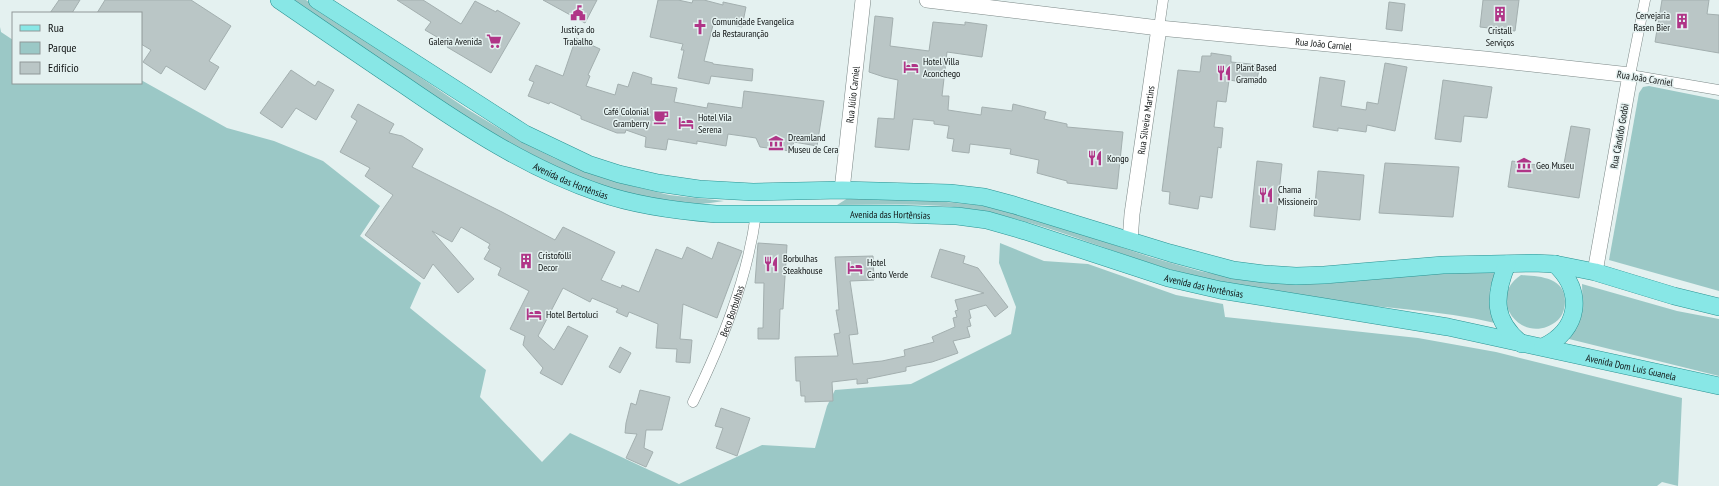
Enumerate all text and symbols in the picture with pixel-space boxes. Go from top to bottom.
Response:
public building icon: Justiça do Trabalho [569,4,587,22]
building icon: Cristall Serviços [1491,5,1509,23]
place label: Cervejaria Rasen Bier [1633,9,1670,34]
legend [12,12,142,84]
building icon: Cervejaria Rasen Bier [1673,12,1691,30]
place label: Comunidade Evangelica da Restauranção [712,15,794,40]
church icon: Comunidade Evangelica da Restauranção [691,18,709,36]
text: Rua [48,20,64,35]
place label: Justiça do Trabalho [560,23,595,48]
place label: Cristall Serviços [1486,24,1515,49]
supermarket icon: Galeria Avenida [485,32,503,50]
place label: Galeria Avenida [429,35,482,48]
street label: Rua João Carniel [1295,35,1353,53]
text: Parque [48,40,77,55]
place label: Hotel Villa Aconchego [923,55,960,80]
hotel icon: Hotel Villa Aconchego [902,58,920,76]
text: Edifício [48,60,79,75]
place label: Plant Based Gramado [1236,61,1277,86]
restaurant icon: Plant Based Gramado [1215,64,1233,82]
street label: Rua Júlio Carniel [843,65,863,124]
street label: Rua João Carniel [1616,68,1675,89]
street label: Rua Silveira Martins [1135,84,1158,155]
street label: Rua Cândido Godói [1607,103,1632,169]
place label: Café Colonial Gramberry [604,105,650,130]
cafe icon: Café Colonial Gramberry [652,108,670,126]
place label: Hotel Vila Serena [698,111,732,136]
hotel icon: Hotel Vila Serena [677,114,695,132]
place label: Dreamland Museu de Cera [788,131,838,156]
museum icon: Dreamland Museu de Cera [767,134,785,152]
restaurant icon: Kongo [1086,149,1104,167]
place label: Kongo [1107,152,1129,165]
museum icon: Geo Museu [1515,156,1533,174]
place label: Geo Museu [1536,159,1574,172]
street label: Avenida das Hortênsias [531,160,610,203]
place label: Chama Missioneiro [1278,183,1318,208]
restaurant icon: Chama Missioneiro [1257,186,1275,204]
street label: Avenida das Hortênsias [850,208,931,222]
place label: Cristofolli Decor [538,249,571,274]
building icon: Cristofolli Decor [517,252,535,270]
place label: Borbulhas Steakhouse [783,252,823,277]
restaurant icon: Borbulhas Steakhouse [762,255,780,273]
place label: Hotel Canto Verde [867,256,908,281]
hotel icon: Hotel Canto Verde [846,259,864,277]
street label: Avenida das Hortênsias [1163,271,1245,301]
street label: Beco Borbulhas [717,283,747,338]
hotel icon: Hotel Bertoluci [525,305,543,323]
place label: Hotel Bertoluci [546,308,598,321]
street label: Avenida Dom Luís Guanela [1585,351,1677,383]

